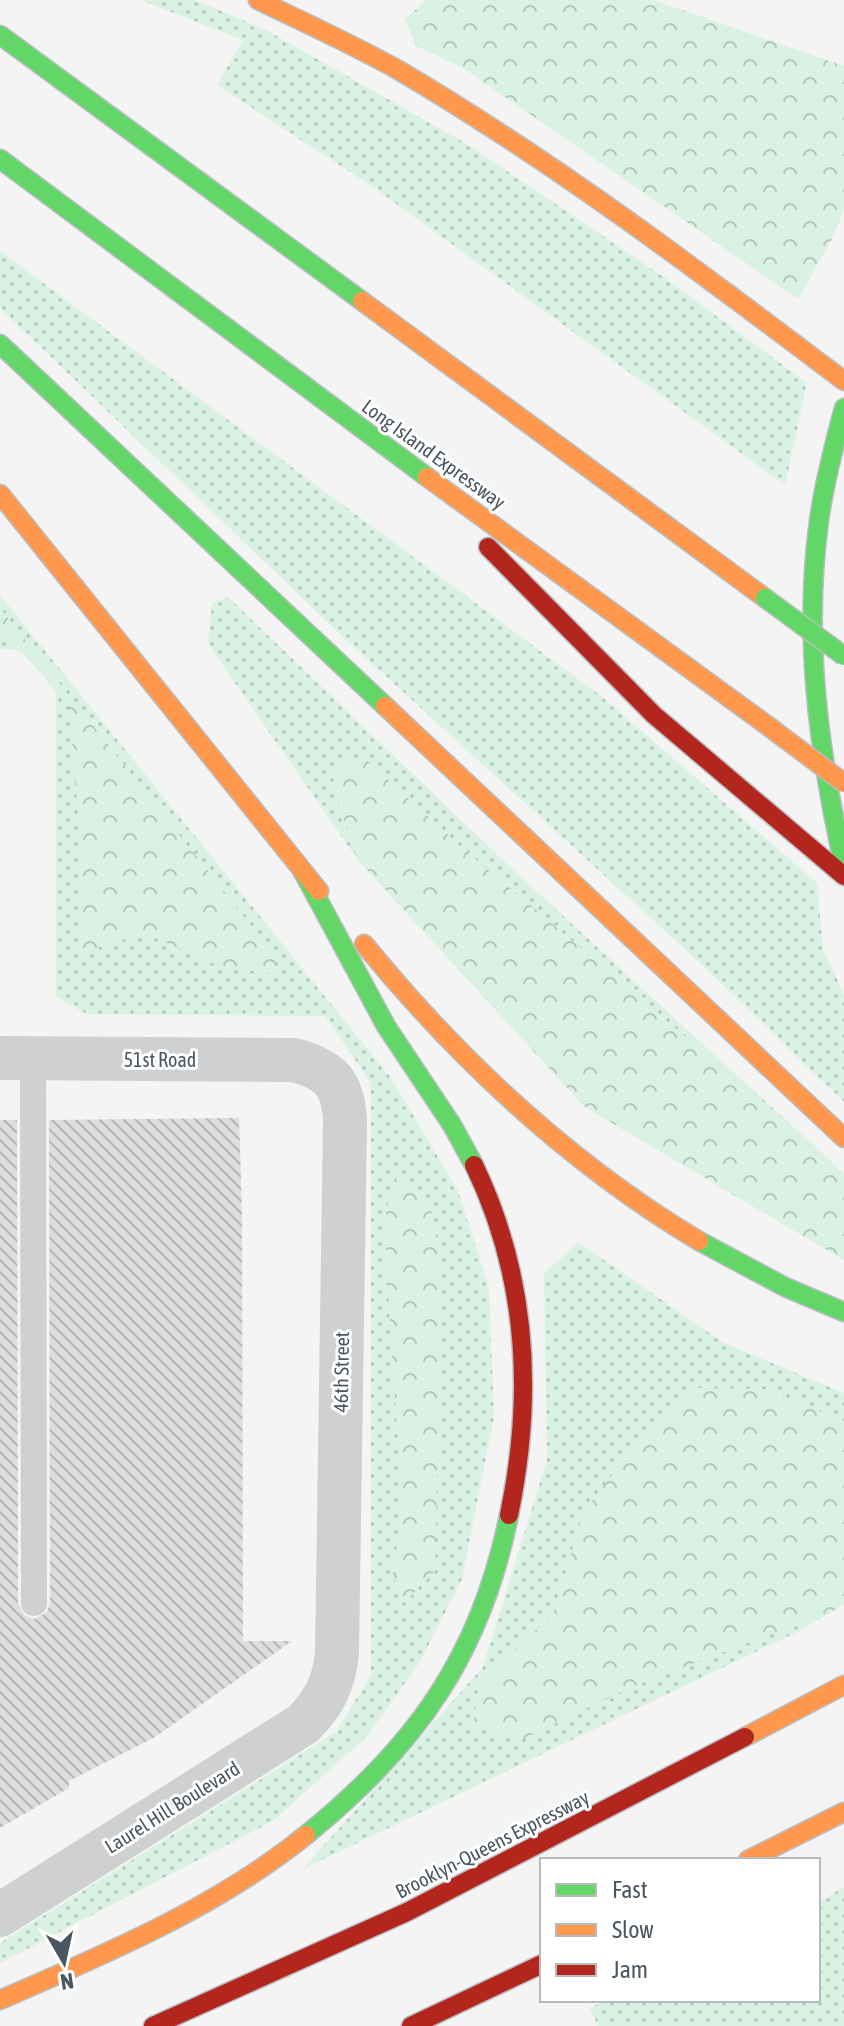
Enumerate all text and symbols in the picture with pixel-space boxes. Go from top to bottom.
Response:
street label: Long Island Expressway [358,394,510,514]
street label: 51st Road [124,1048,196,1071]
street label: 46th Street [329,1331,353,1413]
street label: Laurel Hill Boulevard [100,1756,244,1858]
street label: Brooklyn-Queens Expressway [391,1785,593,1903]
legend [540,1858,820,2002]
text: Fast [612,1876,648,1903]
text: Slow [612,1916,654,1943]
north arrow [24,1922,104,2002]
text: Jam [612,1956,648,1983]
text: N [59,1968,76,1996]

